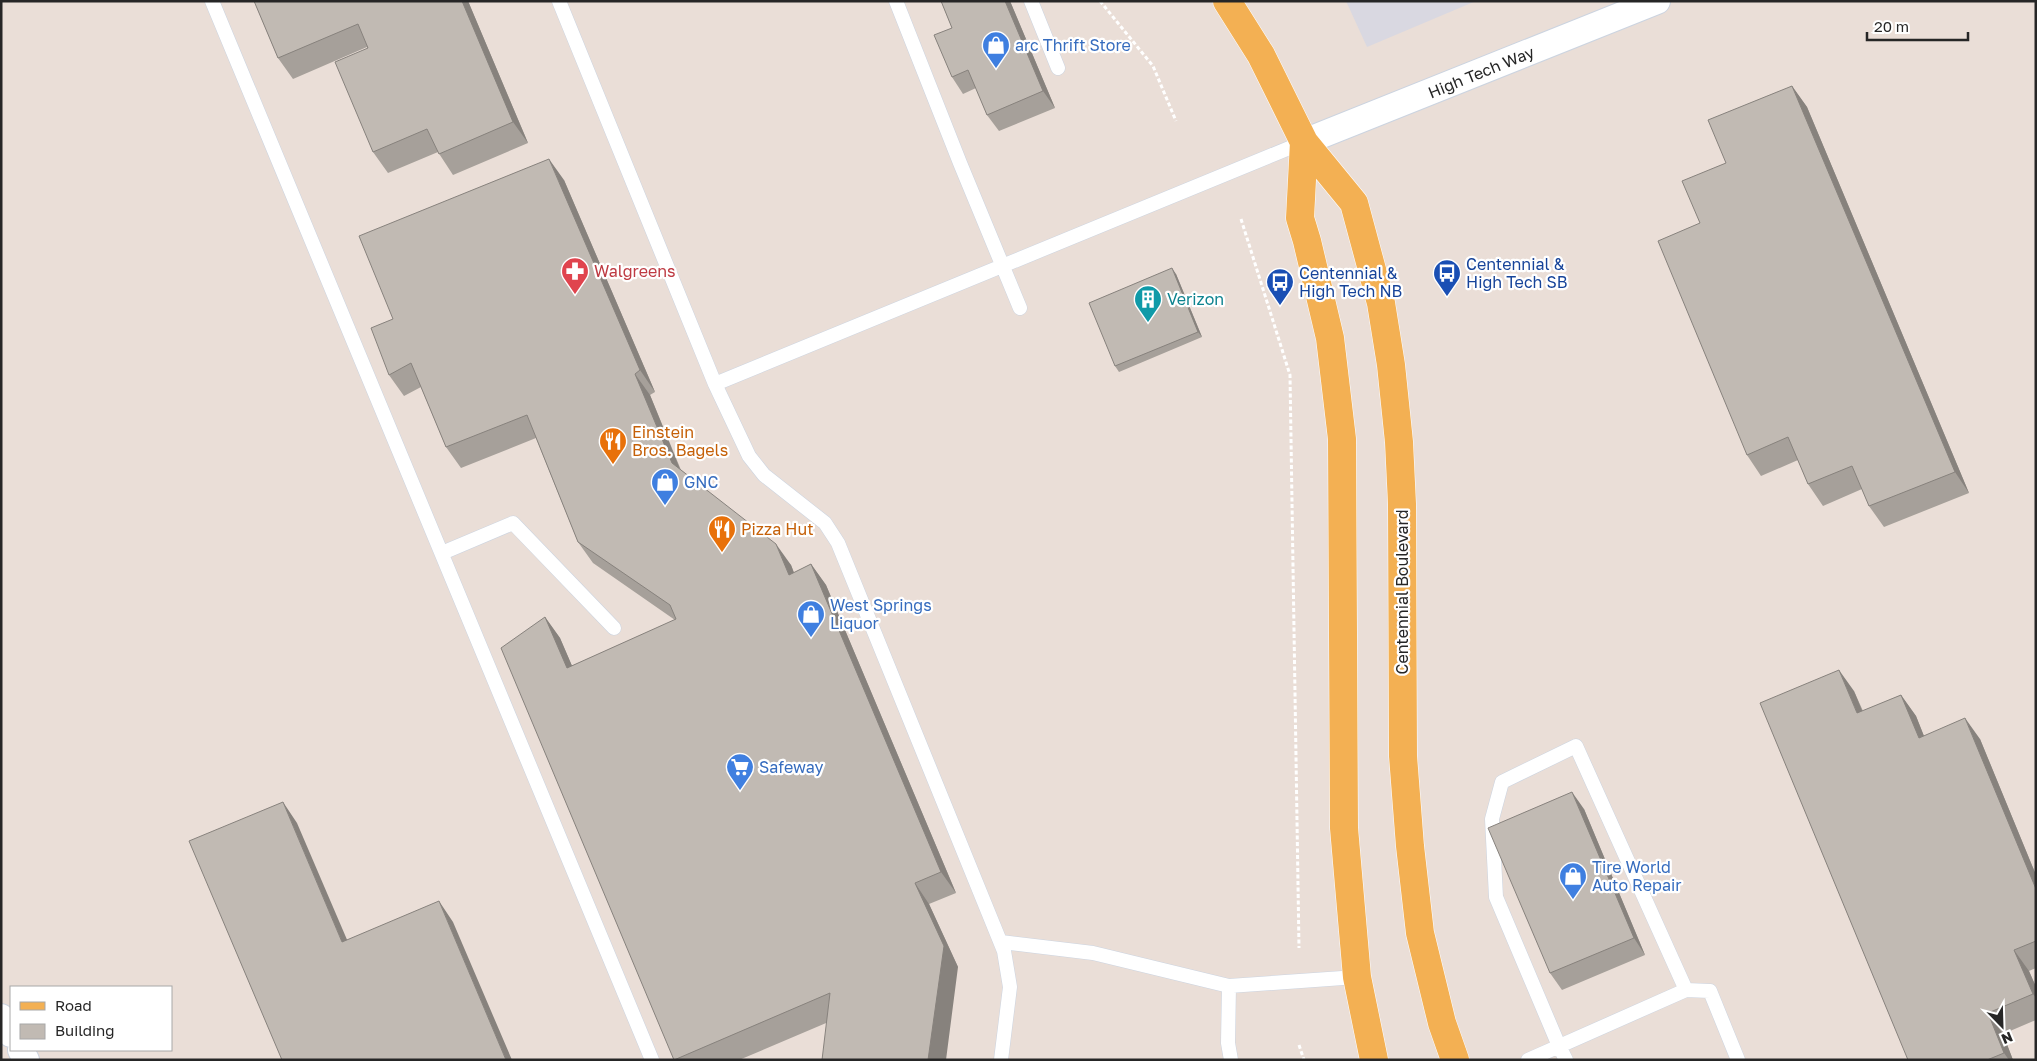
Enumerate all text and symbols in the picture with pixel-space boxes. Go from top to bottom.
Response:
scale bar [1867,10,1968,42]
text: 20 m [1874,17,1909,35]
shop icon: arc Thrift Store [981,30,1011,69]
place label: arc Thrift Store [1015,35,1131,55]
street label: High Tech Way [1425,42,1537,102]
place label: Centennial & High Tech SB [1466,254,1567,292]
pharmacy icon: Walgreens [560,256,590,295]
bus stop icon: Centennial & High Tech SB [1432,258,1462,297]
place label: Walgreens [594,261,676,281]
place label: Centennial & High Tech NB [1299,263,1402,301]
bus stop icon: Centennial & High Tech NB [1265,267,1295,306]
building icon: Verizon [1133,284,1163,323]
place label: Verizon [1167,289,1224,309]
place label: Einstein Bros. Bagels [632,422,728,460]
restaurant icon: Einstein Bros. Bagels [598,426,628,465]
shop icon: GNC [650,467,680,506]
place label: GNC [684,472,718,492]
street label: Centennial Boulevard [1392,509,1412,675]
restaurant icon: Pizza Hut [707,514,737,553]
place label: Pizza Hut [741,519,814,539]
place label: West Springs Liquor [830,595,932,633]
shop icon: West Springs Liquor [796,599,826,638]
supermarket icon: Safeway [725,752,755,791]
place label: Safeway [759,757,823,777]
place label: Tire World Auto Repair [1592,857,1682,895]
shop icon: Tire World Auto Repair [1558,861,1588,900]
legend [10,986,172,1051]
text: Road [55,996,92,1014]
north arrow [1977,1001,2027,1051]
text: Building [55,1021,115,1039]
text: N [1999,1029,2015,1048]

